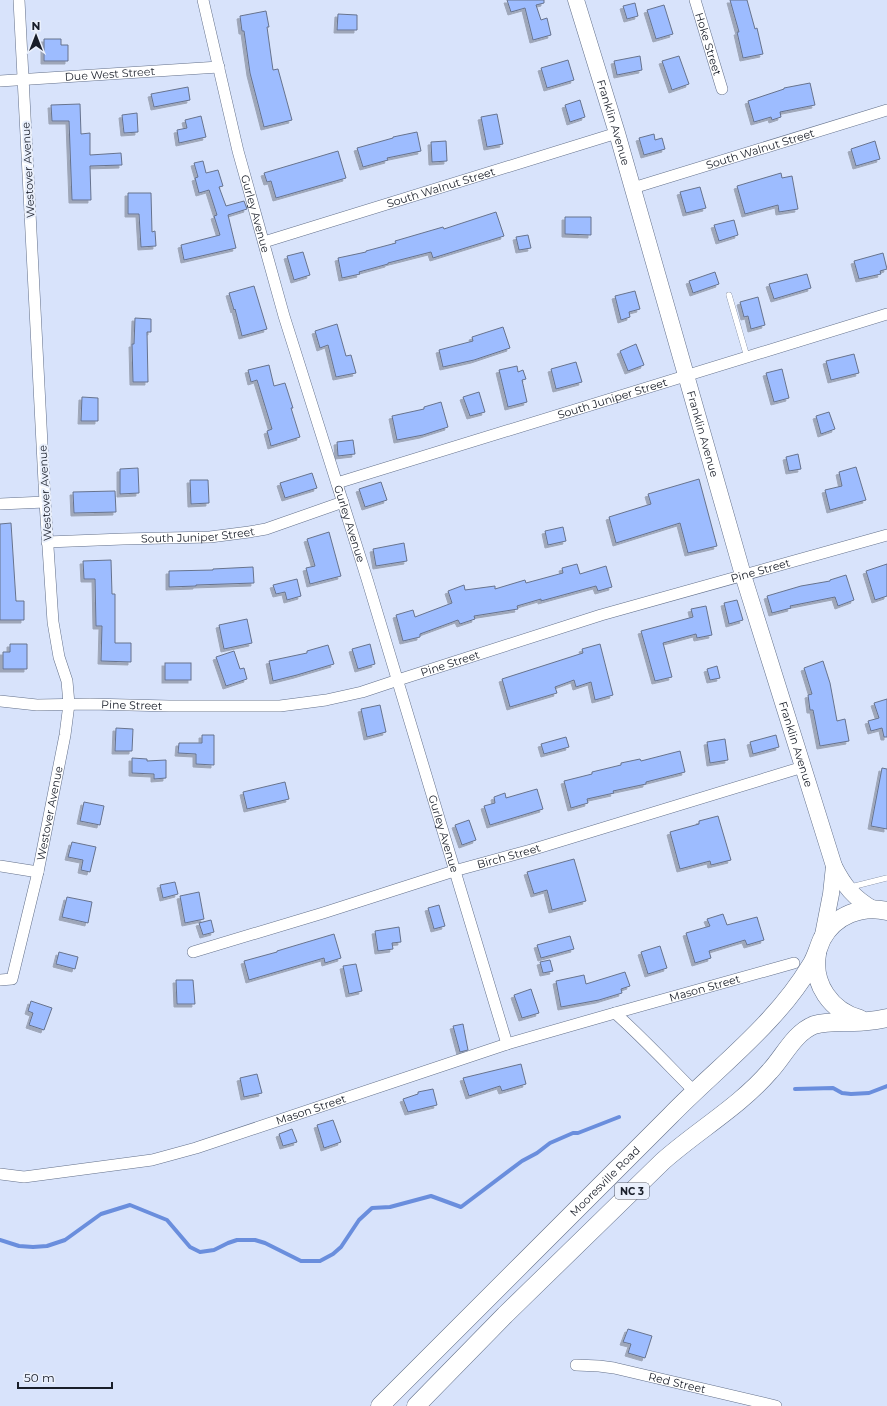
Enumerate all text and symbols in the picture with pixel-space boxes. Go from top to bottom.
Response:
street label: Hoke Street [692,11,725,78]
north arrow [16,16,56,56]
text: N [32,19,40,33]
street label: Due West Street [64,64,156,84]
street label: Franklin Avenue [594,78,633,167]
street label: Westover Avenue [18,121,37,218]
street label: South Walnut Street [704,126,816,172]
street label: South Walnut Street [385,164,497,211]
street label: Gurley Avenue [238,173,273,254]
street label: South Juniper Street [556,375,669,422]
street label: Franklin Avenue [684,389,722,479]
street label: Westover Avenue [35,444,54,541]
street label: Gurley Avenue [331,483,368,564]
street label: South Juniper Street [141,524,256,546]
street label: Pine Street [729,555,792,585]
street label: Pine Street [419,647,482,679]
street label: Pine Street [101,697,163,713]
street label: Franklin Avenue [776,699,816,789]
street label: Westover Avenue [33,764,66,862]
street label: Gurley Avenue [425,793,462,874]
street label: Birch Street [475,840,543,871]
street label: Mason Street [668,971,742,1005]
street label: Mason Street [274,1091,348,1128]
street label: Mooresville Road [567,1143,643,1219]
road number: NC 3 [615,1183,649,1199]
scale bar [18,1364,112,1390]
street label: Red Street [647,1369,708,1396]
text: 50 m [24,1370,55,1385]

